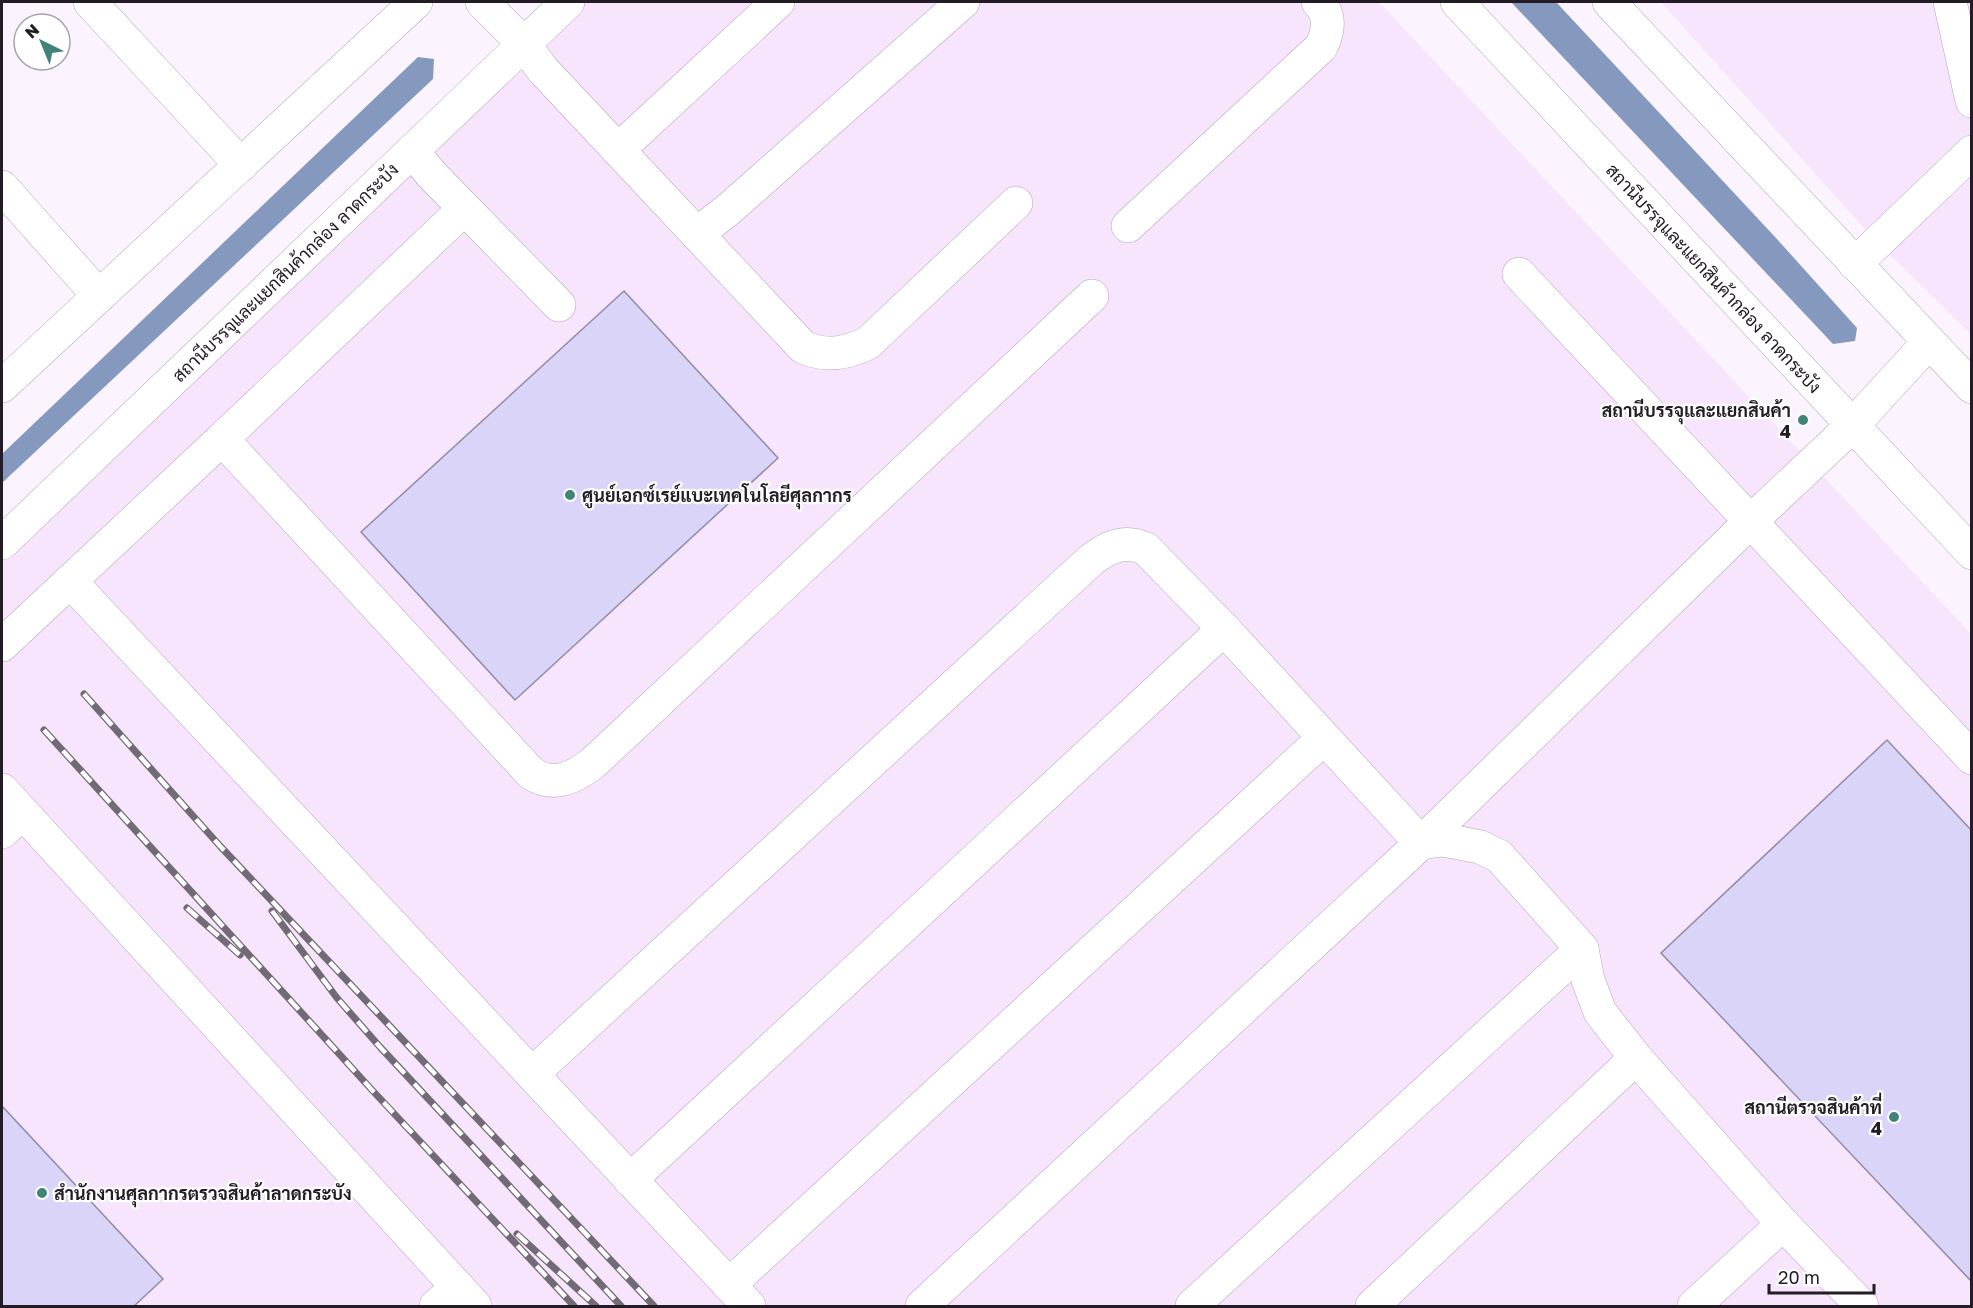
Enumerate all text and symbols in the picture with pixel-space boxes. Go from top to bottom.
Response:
north arrow [12,12,72,72]
text: N [20,20,43,42]
street label: สถานีบรรจุและแยกสินค้ากล่อง ลาดกระบัง [167,157,404,387]
street label: สถานีบรรจุและแยกสินค้ากล่อง ลาดกระบัง [1600,158,1827,399]
place label: สถานีบรรจุและแยกสินค้า 4 [1602,398,1791,442]
marker: สถานีบรรจุและแยกสินค้า 4 [1796,413,1810,427]
place label: ศูนย์เอกซ์เรย์แบะเทคโนโลยีศุลกากร [582,483,852,510]
marker: ศูนย์เอกซ์เรย์แบะเทคโนโลยีศุลกากร [563,488,577,502]
place label: สถานีตรวจสินค้าที่ 4 [1744,1092,1882,1139]
marker: สถานีตรวจสินค้าที่ 4 [1887,1110,1901,1124]
place label: สำนักงานศุลกากรตรวจสินค้าลาดกระบัง [54,1182,352,1208]
marker: สำนักงานศุลกากรตรวจสินค้าลาดกระบัง [35,1186,49,1200]
scale bar [1769,1257,1874,1295]
text: 20 m [1778,1266,1820,1288]

